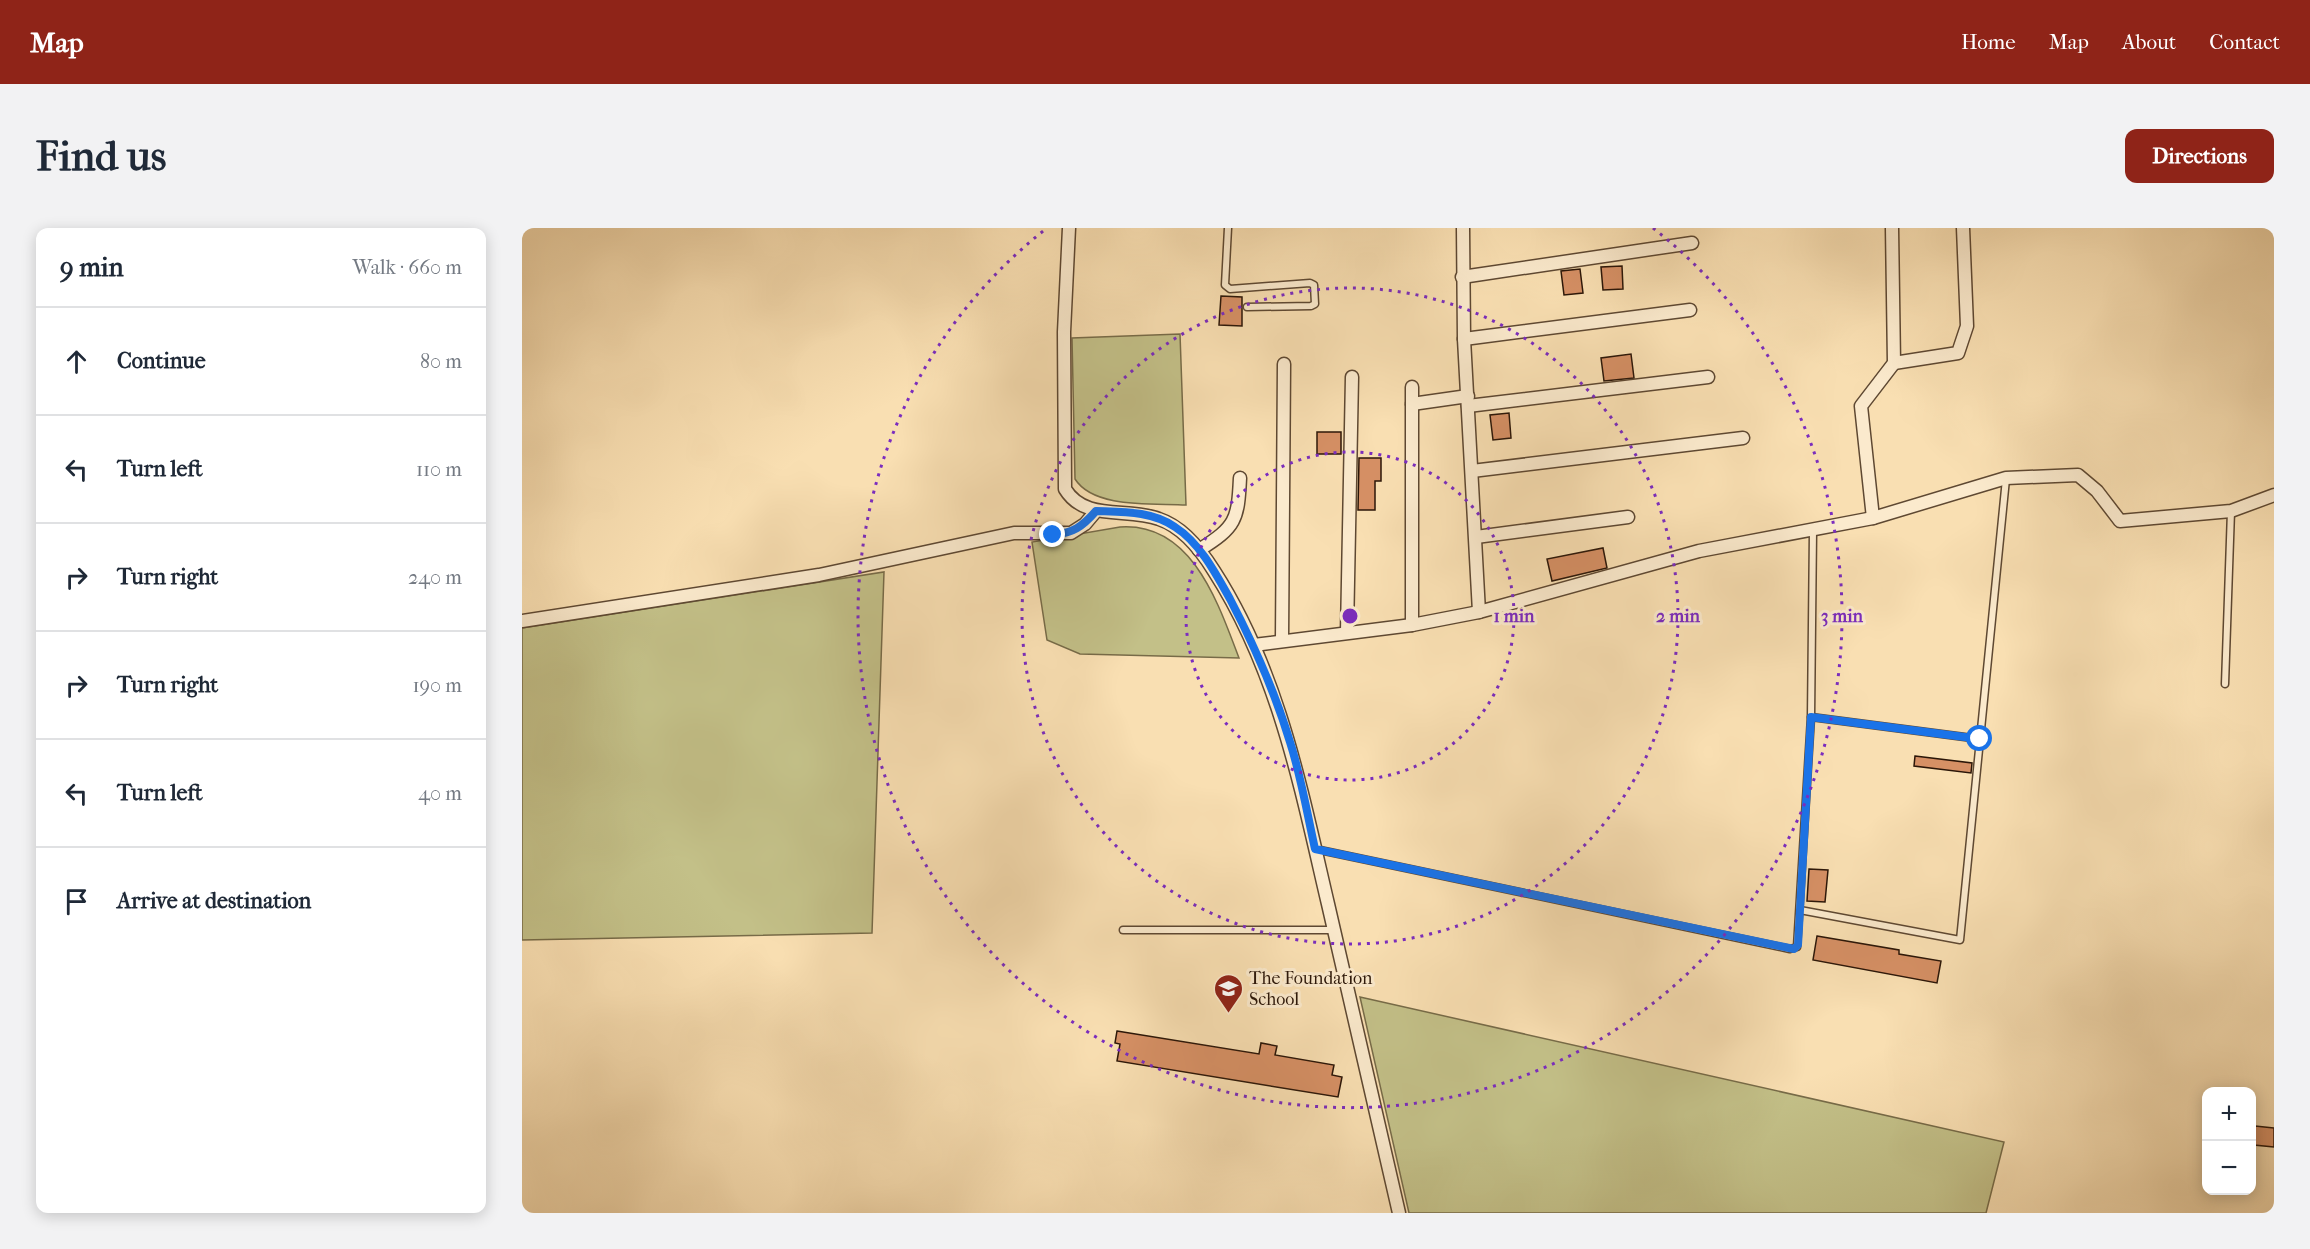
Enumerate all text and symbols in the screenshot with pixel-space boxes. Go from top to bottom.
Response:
text: Map [30,26,84,59]
text: Home [1961,30,2016,54]
text: Map [2049,30,2089,54]
text: About [2122,30,2176,54]
text: Contact [2209,30,2280,54]
button: Directions [2125,129,2274,183]
text: Find us [36,132,166,181]
text: 9 min [60,252,124,283]
text: Walk · 660 m [352,256,462,279]
icon: ahead [60,345,93,378]
text: Continue [117,348,206,374]
text: 80 m [420,350,462,373]
icon: left [60,453,93,486]
text: Turn left [117,456,203,482]
text: 110 m [416,458,462,481]
route end [1039,521,1065,547]
icon: right [60,561,93,594]
text: Turn right [117,564,218,590]
text: 240 m [408,566,462,589]
centre of rings [1340,606,1360,626]
text: 1 min [1493,606,1535,627]
text: 2 min [1656,606,1700,627]
text: 3 min [1821,606,1864,627]
icon: right [60,669,93,702]
text: Turn right [117,672,218,698]
text: 190 m [412,674,462,697]
route start [1966,725,1992,751]
icon: left [60,777,93,810]
text: Turn left [117,780,203,806]
text: 40 m [418,782,462,805]
icon: arrive [60,885,93,918]
text: Arrive at destination [117,888,311,914]
place label: The Foundation School [1249,968,1373,1010]
school or university icon: The Foundation School [1212,972,1244,1014]
map controls [2202,1087,2256,1195]
button: + [2202,1087,2256,1141]
button: − [2202,1141,2256,1195]

